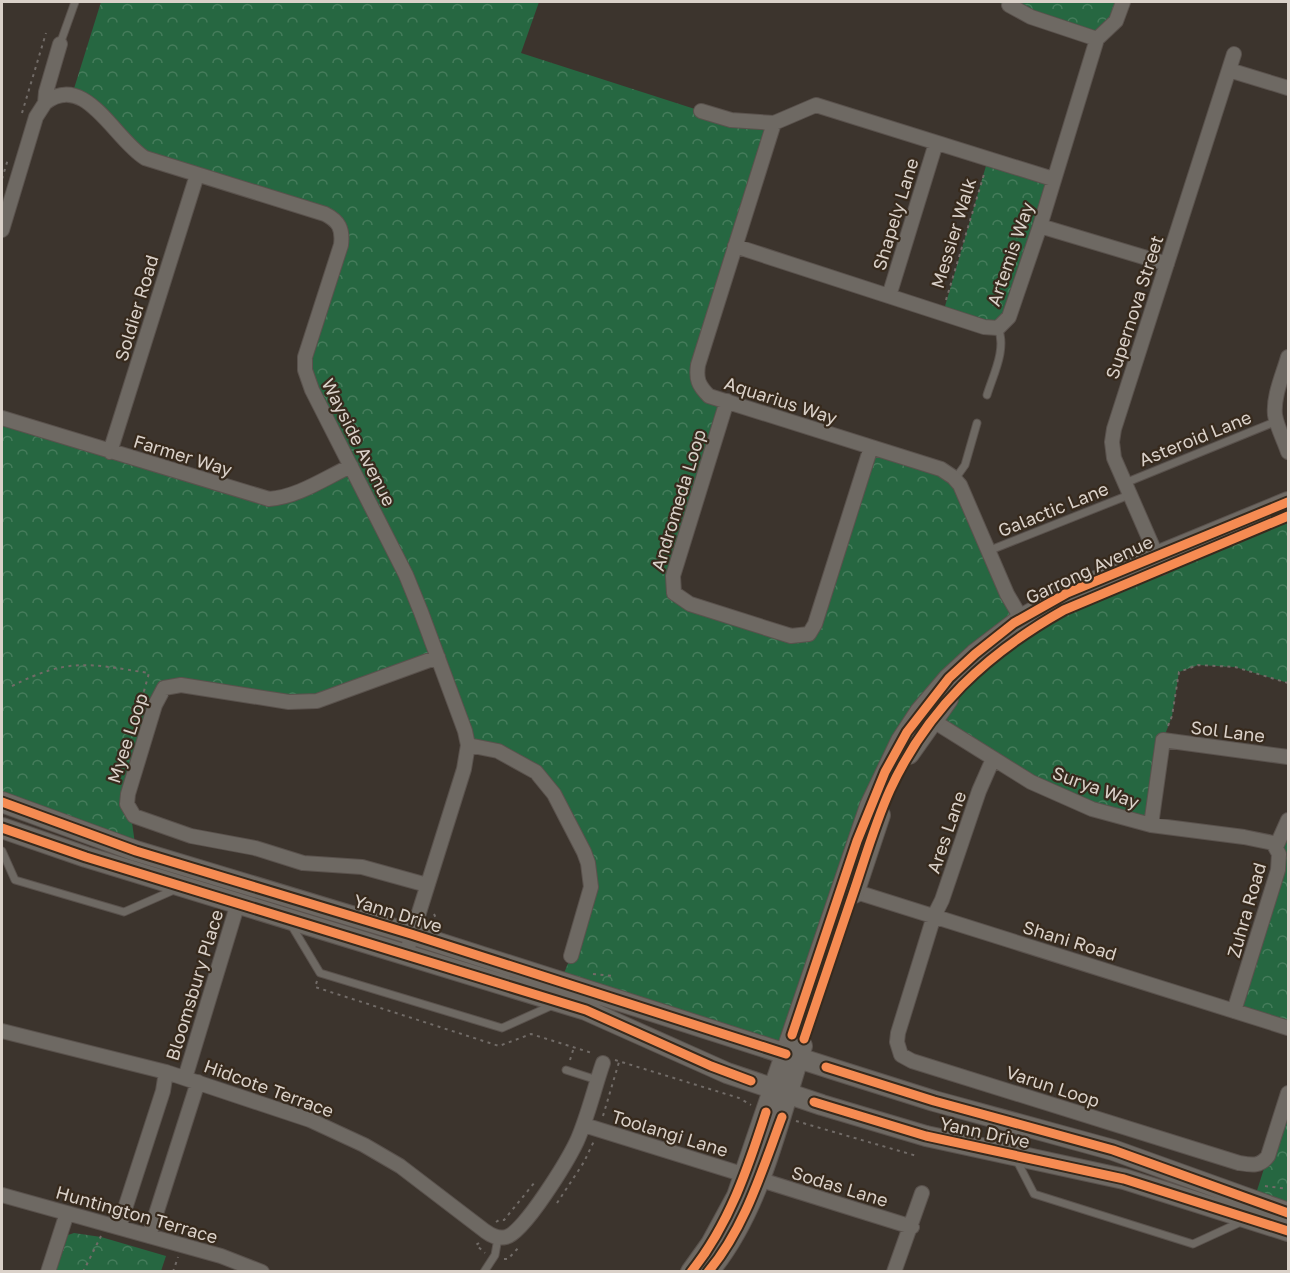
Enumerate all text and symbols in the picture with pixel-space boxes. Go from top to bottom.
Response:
street label: Shapely Lane [867,155,923,273]
street label: Messier Walk [926,175,980,291]
street label: Artemis Way [982,199,1038,309]
street label: Supernova Street [1100,232,1168,382]
street label: Soldier Road [109,252,163,364]
street label: Aquarius Way [722,371,840,429]
street label: Wayside Avenue [317,374,401,510]
street label: Asteroid Lane [1136,405,1254,471]
street label: Andromeda Loop [646,427,710,573]
street label: Farmer Way [131,430,235,480]
street label: Galactic Lane [995,477,1111,541]
street label: Garrong Avenue [1022,530,1156,608]
street label: Myee Loop [102,690,152,786]
street label: Sol Lane [1190,716,1266,746]
street label: Surya Way [1050,761,1142,813]
street label: Ares Lane [922,788,970,876]
street label: Zuhra Road [1222,860,1270,960]
street label: Yann Drive [351,889,445,937]
street label: Bloomsbury Place [161,907,227,1063]
street label: Shani Road [1020,915,1120,965]
street label: Hidcote Terrace [201,1054,337,1122]
street label: Varun Loop [1003,1060,1103,1112]
street label: Toolangi Lane [609,1105,731,1161]
street label: Yann Drive [938,1112,1032,1152]
street label: Sodas Lane [789,1161,891,1211]
street label: Huntington Terrace [53,1180,221,1248]

